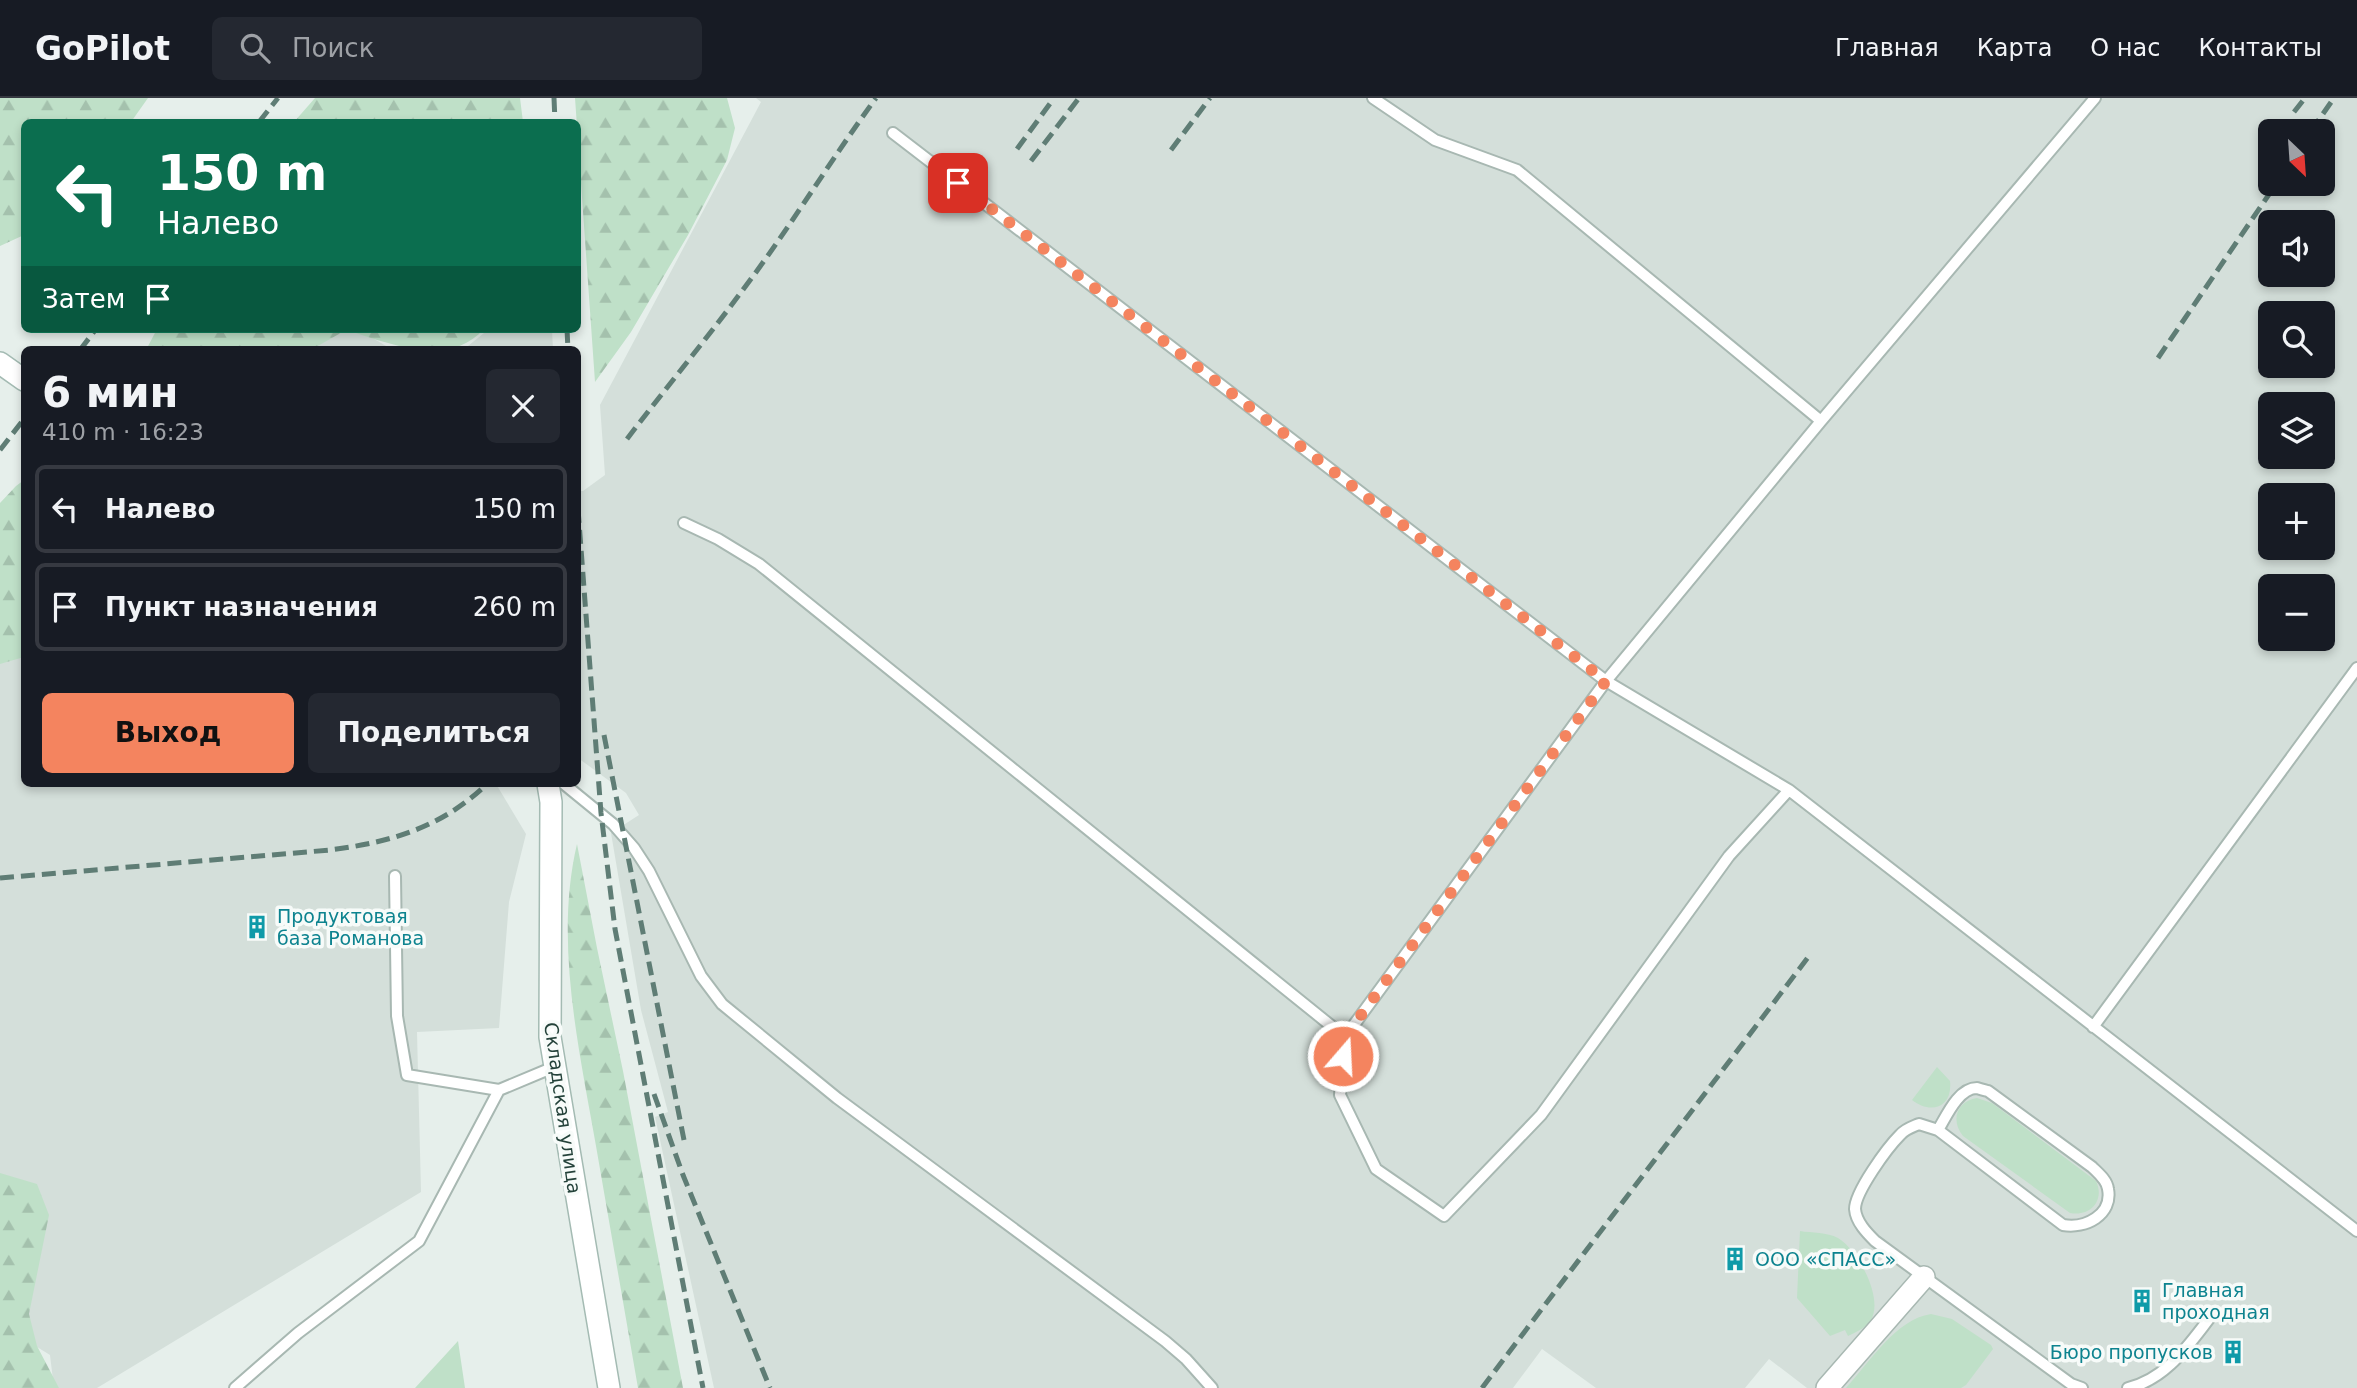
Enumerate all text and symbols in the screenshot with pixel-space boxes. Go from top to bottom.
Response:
search box [212,17,702,80]
text: GoPilot [35,29,170,68]
icon: search [236,29,274,67]
text: Поиск [292,33,374,63]
text: Главная [1835,34,1939,62]
text: Карта [1977,34,2052,62]
text: О нас [2090,34,2160,62]
text: Контакты [2198,34,2322,62]
north arrow [2258,119,2334,196]
map controls [2258,119,2335,651]
text: 150 m [157,145,327,202]
icon: left [42,147,133,238]
pin [928,153,988,213]
icon: arrive [939,164,977,202]
text: Налево [157,204,279,242]
button: sound [2258,210,2335,287]
icon: arrive [139,280,177,318]
text: Затем [42,284,125,314]
button: search [2258,301,2335,378]
text: 6 мин [42,368,179,417]
button: close [486,369,560,443]
button: layers [2258,392,2335,469]
text: 410 m · 16:23 [42,419,204,445]
button: + [2258,483,2335,560]
icon: left [46,490,84,528]
text: Налево [105,494,215,524]
text: 150 m [473,494,556,524]
button: − [2258,574,2335,651]
icon: arrive [46,588,84,626]
text: Пункт назначения [105,592,378,622]
text: 260 m [473,592,556,622]
button: Выход [42,693,294,773]
button: Поделиться [308,693,560,773]
place label: Продуктовая база Романова [277,905,424,949]
building icon: Продуктовая база Романова [243,913,271,941]
position arrow [1306,1019,1380,1093]
street label: Складская улица [540,1021,586,1195]
building icon: ООО «СПАСС» [1721,1245,1749,1273]
place label: ООО «СПАСС» [1755,1248,1896,1270]
place label: Главная проходная [2162,1279,2270,1323]
building icon: Главная проходная [2128,1287,2156,1315]
building icon: Бюро пропусков [2219,1338,2247,1366]
place label: Бюро пропусков [2050,1341,2213,1363]

